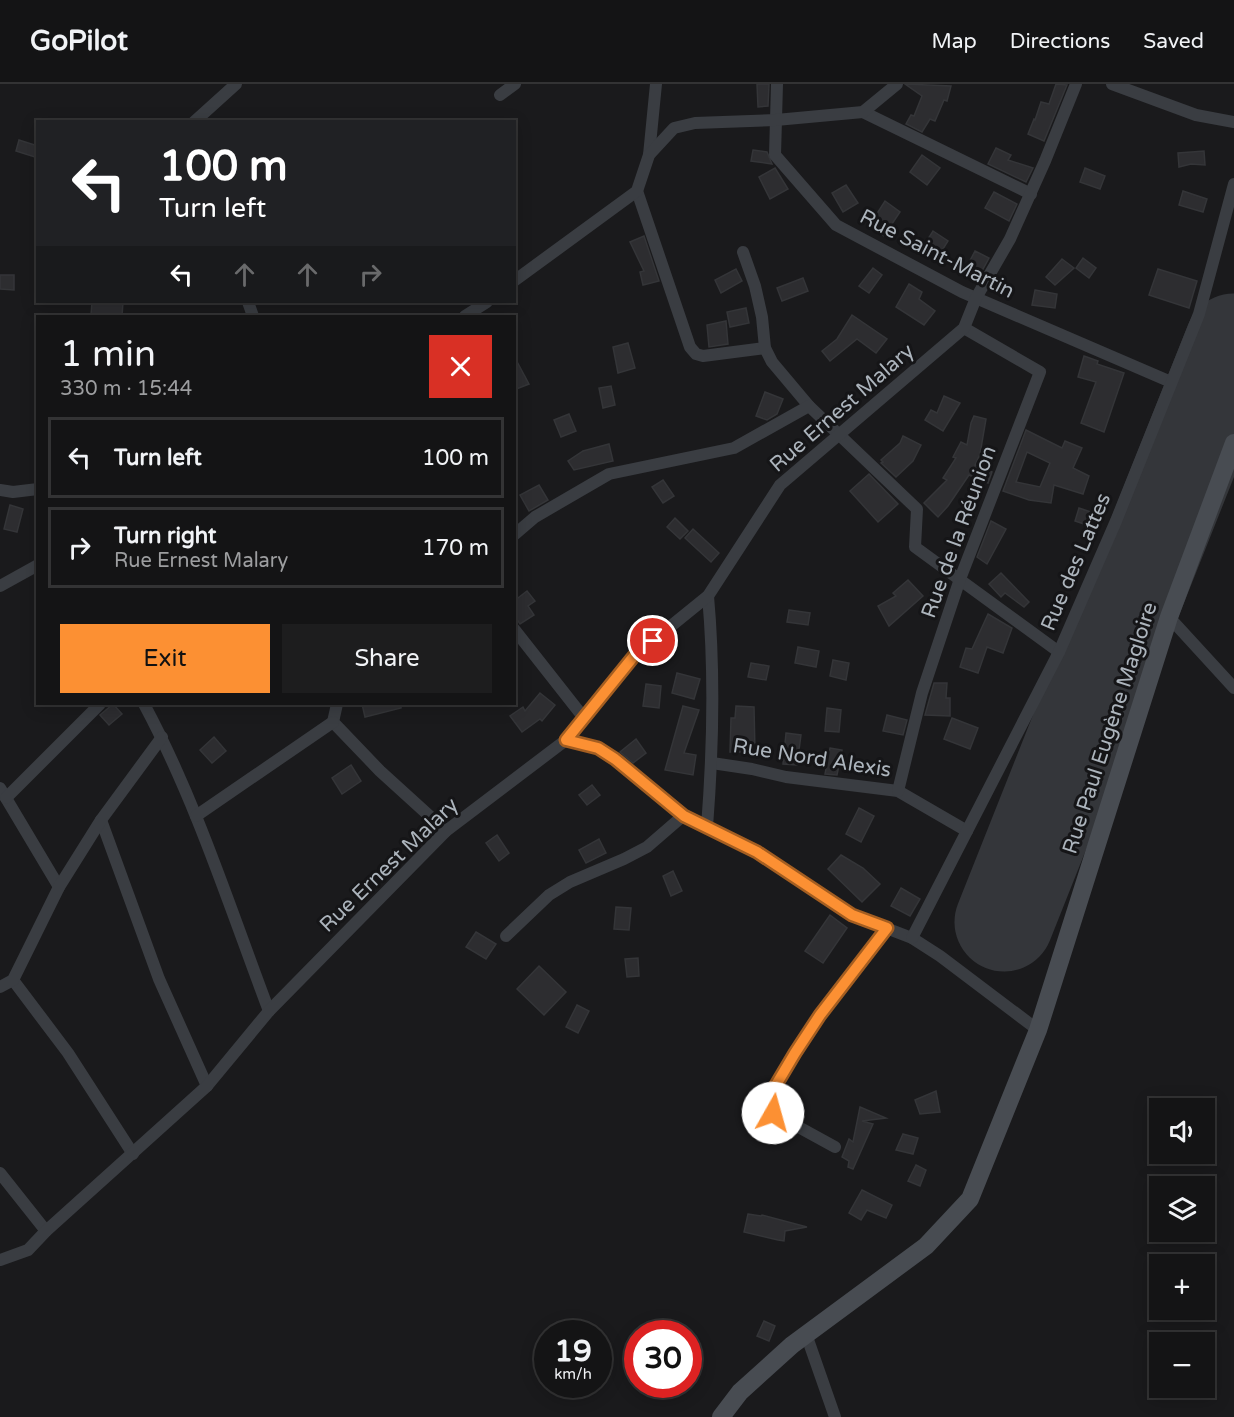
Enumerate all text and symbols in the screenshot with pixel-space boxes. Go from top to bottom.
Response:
text: GoPilot [30,24,128,58]
text: Map [931,29,977,54]
text: Directions [1010,29,1110,54]
text: Saved [1143,29,1204,54]
text: 100 m [159,141,288,192]
icon: left [60,144,138,222]
text: Turn left [159,192,266,225]
street label: Rue Saint-Martin [855,204,1019,304]
icon: left [165,258,198,291]
icon: ahead [228,258,261,291]
icon: ahead [291,258,324,291]
icon: right [354,258,387,291]
text: 1 min [60,333,156,376]
button: close [429,335,492,398]
street label: Rue Ernest Malary [765,339,919,477]
text: 330 m · 15:44 [60,377,192,401]
icon: left [63,441,96,474]
street label: Rue de la Réunion [916,442,1002,622]
text: Turn left [114,445,202,471]
text: 100 m [422,445,489,471]
street label: Rue des Lattes [1036,489,1116,635]
text: Turn right [114,523,216,549]
icon: right [63,531,96,564]
text: 170 m [422,535,489,561]
text: Rue Ernest Malary [114,549,288,573]
street label: Rue Paul Eugène Magloire [1057,599,1163,857]
pin [627,615,678,666]
button: Exit [60,624,270,693]
button: Share [282,624,492,693]
icon: arrive [636,624,669,657]
street label: Rue Nord Alexis [731,733,893,783]
street label: Rue Ernest Malary [315,792,463,938]
position arrow [741,1081,805,1145]
map controls [1149,1098,1215,1398]
button: sound [1149,1098,1215,1164]
button: layers [1149,1176,1215,1242]
button: + [1149,1254,1215,1320]
speed limit sign: 30 [624,1320,702,1398]
button: − [1149,1332,1215,1398]
text: 19 [554,1333,592,1370]
text: km/h [554,1365,592,1383]

